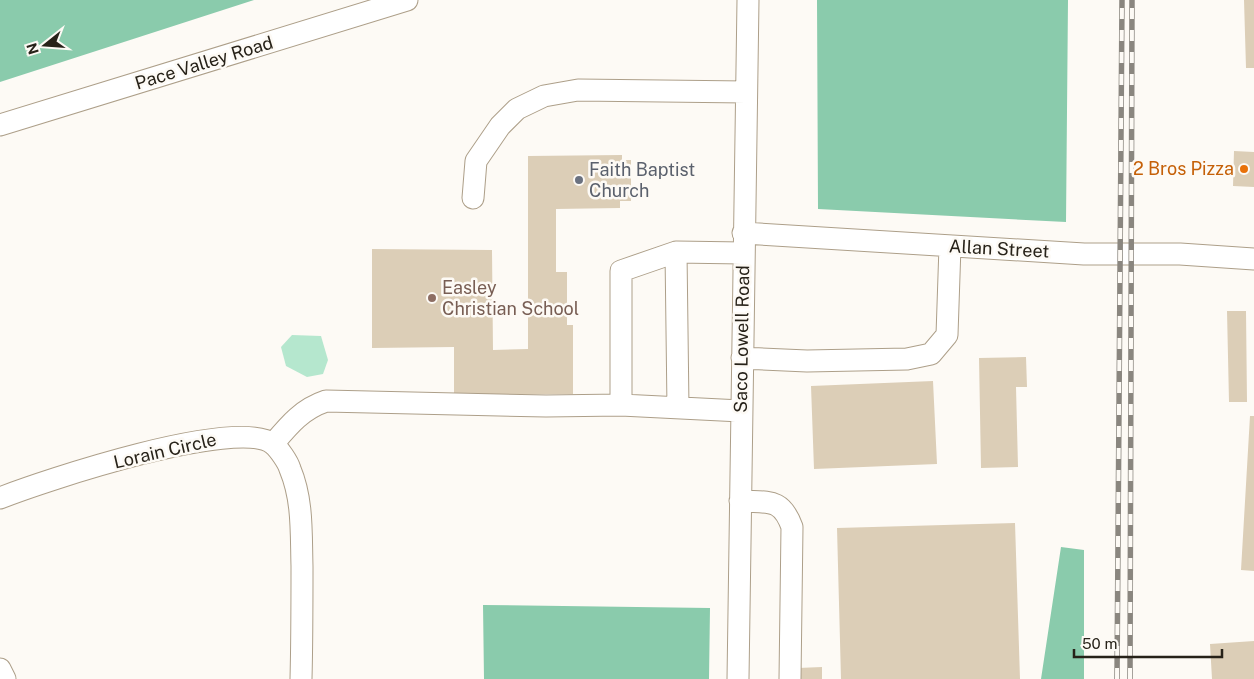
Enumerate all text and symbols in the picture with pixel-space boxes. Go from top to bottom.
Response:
north arrow [20,20,70,70]
street label: Pace Valley Road [132,32,275,93]
text: N [23,41,42,56]
place label: 2 Bros Pizza [1133,158,1234,179]
place label: Faith Baptist Church [589,159,695,201]
marker: 2 Bros Pizza [1238,163,1250,175]
marker: Faith Baptist Church [573,174,585,186]
street label: Allan Street [948,235,1050,262]
street label: Saco Lowell Road [730,265,753,413]
place label: Easley Christian School [442,277,579,319]
marker: Easley Christian School [426,292,438,304]
street label: Lorain Circle [111,428,218,473]
scale bar [1074,626,1222,658]
text: 50 m [1082,635,1117,652]

